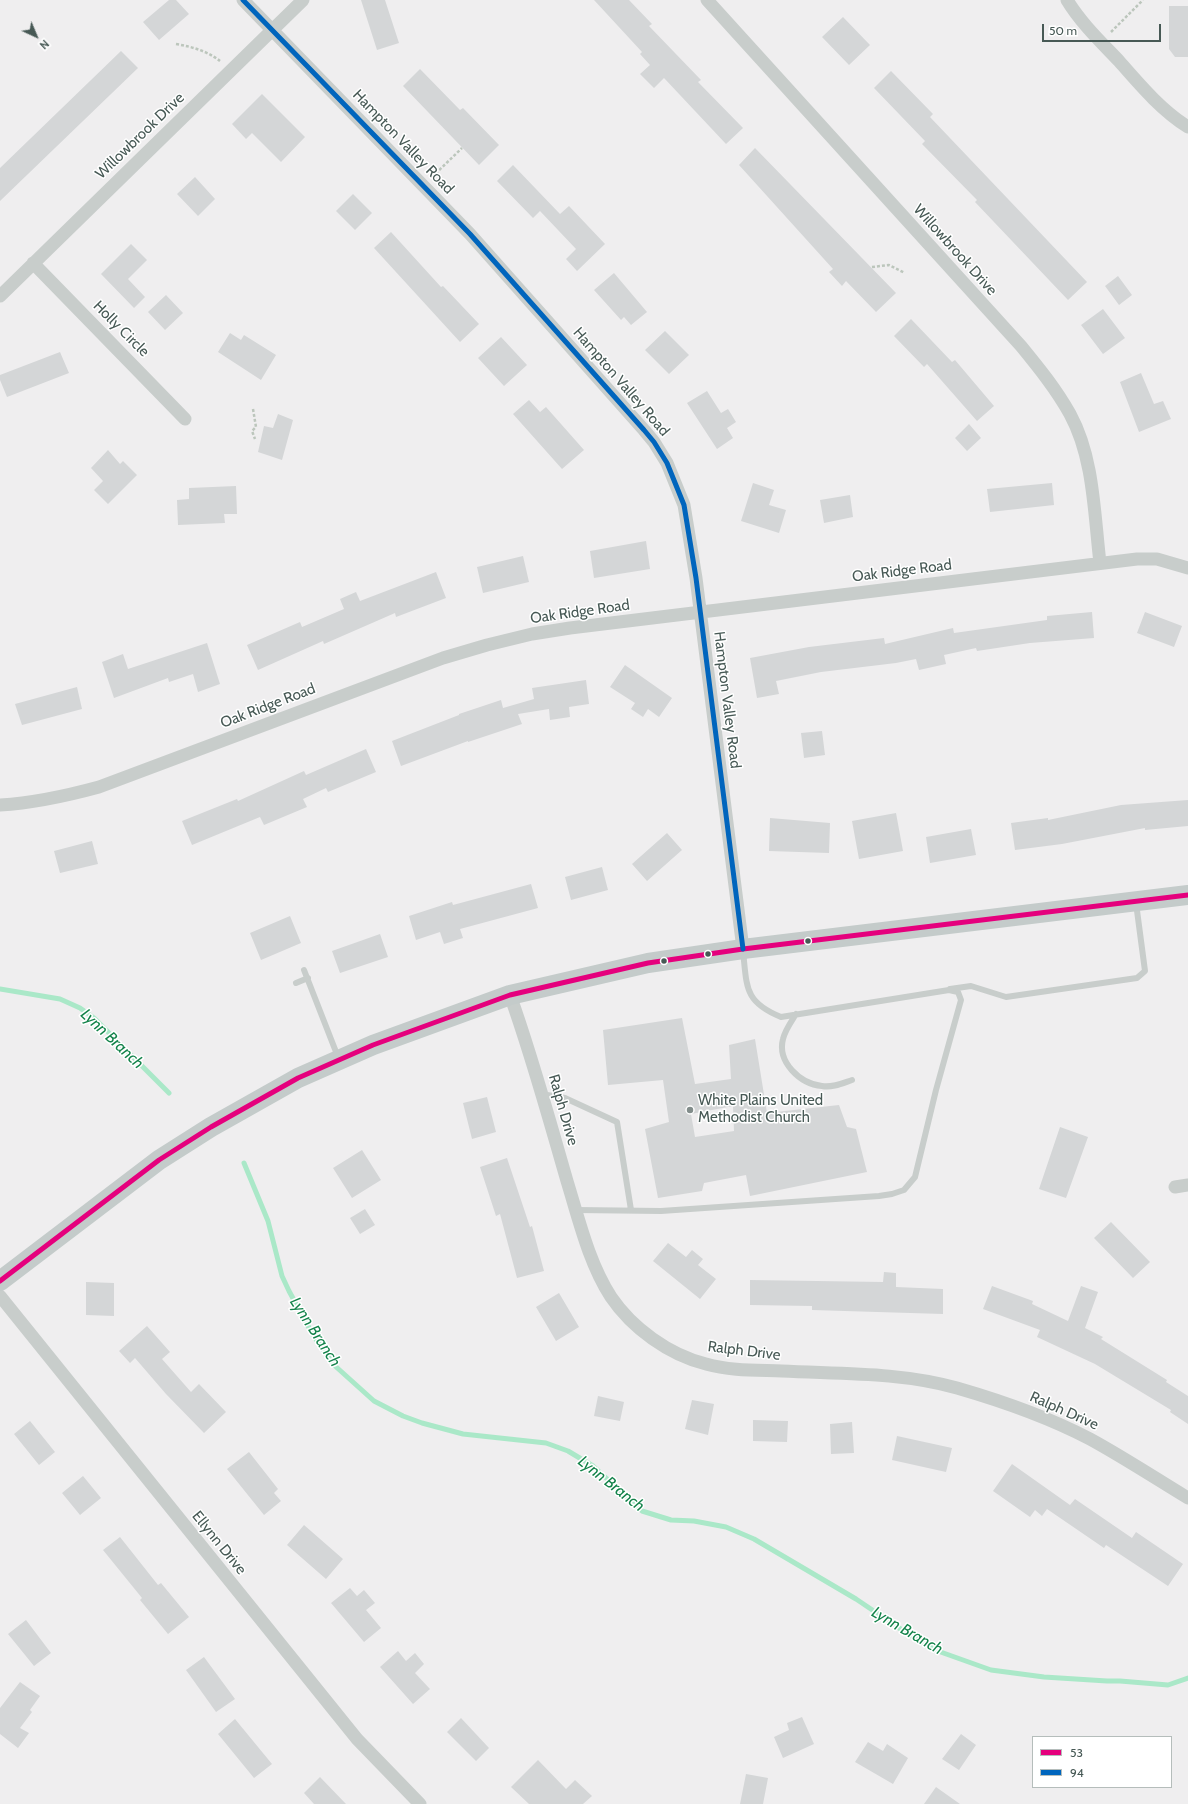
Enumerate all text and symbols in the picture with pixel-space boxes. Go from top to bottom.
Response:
north arrow [16,16,56,56]
scale bar [1044,16,1163,42]
text: 50 m [1049,23,1077,38]
text: N [37,37,52,52]
street label: Hampton Valley Road [349,86,457,198]
street label: Willowbrook Drive [92,89,188,183]
street label: Willowbrook Drive [909,201,1001,299]
street label: Holly Circle [89,297,153,361]
street label: Hampton Valley Road [569,324,673,440]
street label: Oak Ridge Road [851,556,953,586]
street label: Oak Ridge Road [529,596,631,628]
street label: Hampton Valley Road [710,630,744,770]
street label: Oak Ridge Road [218,680,318,732]
unlabelled marker [803,936,813,946]
unlabelled marker [703,949,713,959]
unlabelled marker [659,956,669,966]
water label: Lynn Branch [77,1005,147,1073]
street label: Ralph Drive [544,1072,582,1148]
place label: White Plains United Methodist Church [698,1092,823,1127]
marker: White Plains United Methodist Church [685,1105,695,1115]
water label: Lynn Branch [285,1294,345,1370]
street label: Ralph Drive [707,1338,781,1364]
street label: Ralph Drive [1027,1388,1101,1434]
water label: Lynn Branch [574,1452,648,1516]
street label: Ellynn Drive [188,1508,250,1578]
water label: Lynn Branch [868,1603,946,1659]
legend [1032,1736,1172,1788]
text: 53 [1070,1745,1083,1760]
text: 94 [1070,1765,1084,1780]

